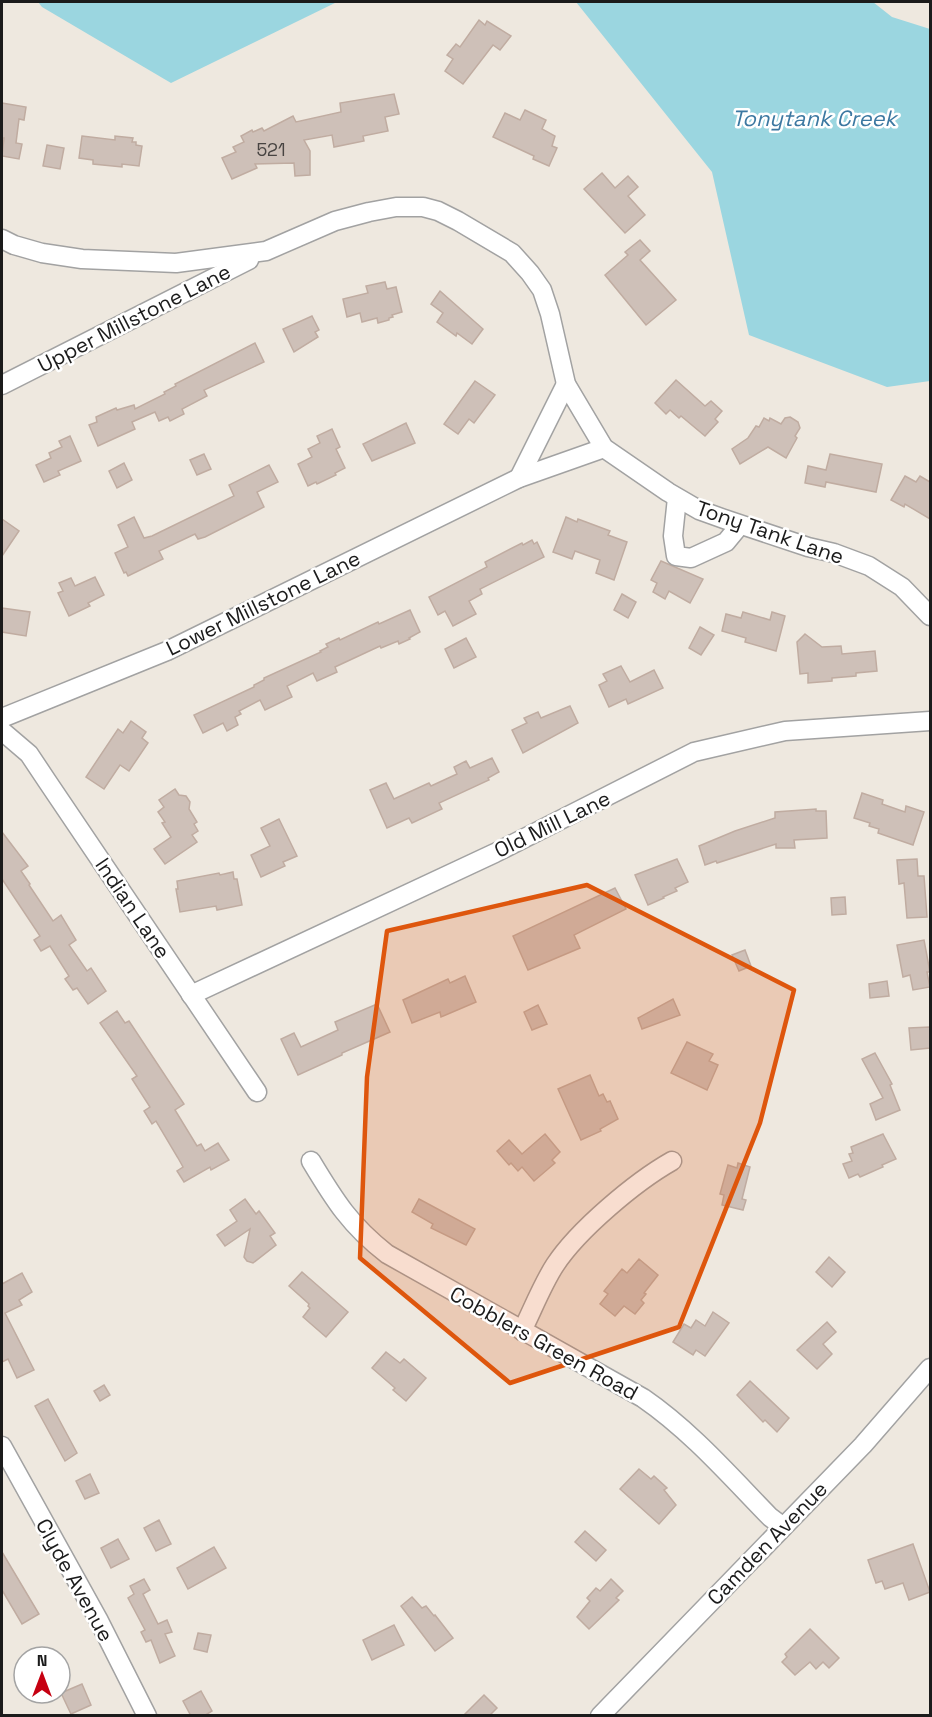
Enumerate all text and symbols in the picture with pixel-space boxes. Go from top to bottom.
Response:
water label: Tonytank Creek [732,104,898,132]
house number: 521 [256,138,286,161]
street label: Upper Millstone Lane [33,258,235,378]
street label: Tony Tank Lane [692,494,848,570]
street label: Lower Millstone Lane [161,544,365,662]
street label: Old Mill Lane [489,784,615,864]
street label: Indian Lane [89,852,177,964]
street label: Cobblers Green Road [445,1280,643,1406]
street label: Camden Avenue [701,1475,833,1611]
street label: Clyde Avenue [30,1514,120,1646]
north arrow [12,1645,72,1705]
text: N [37,1650,47,1671]

